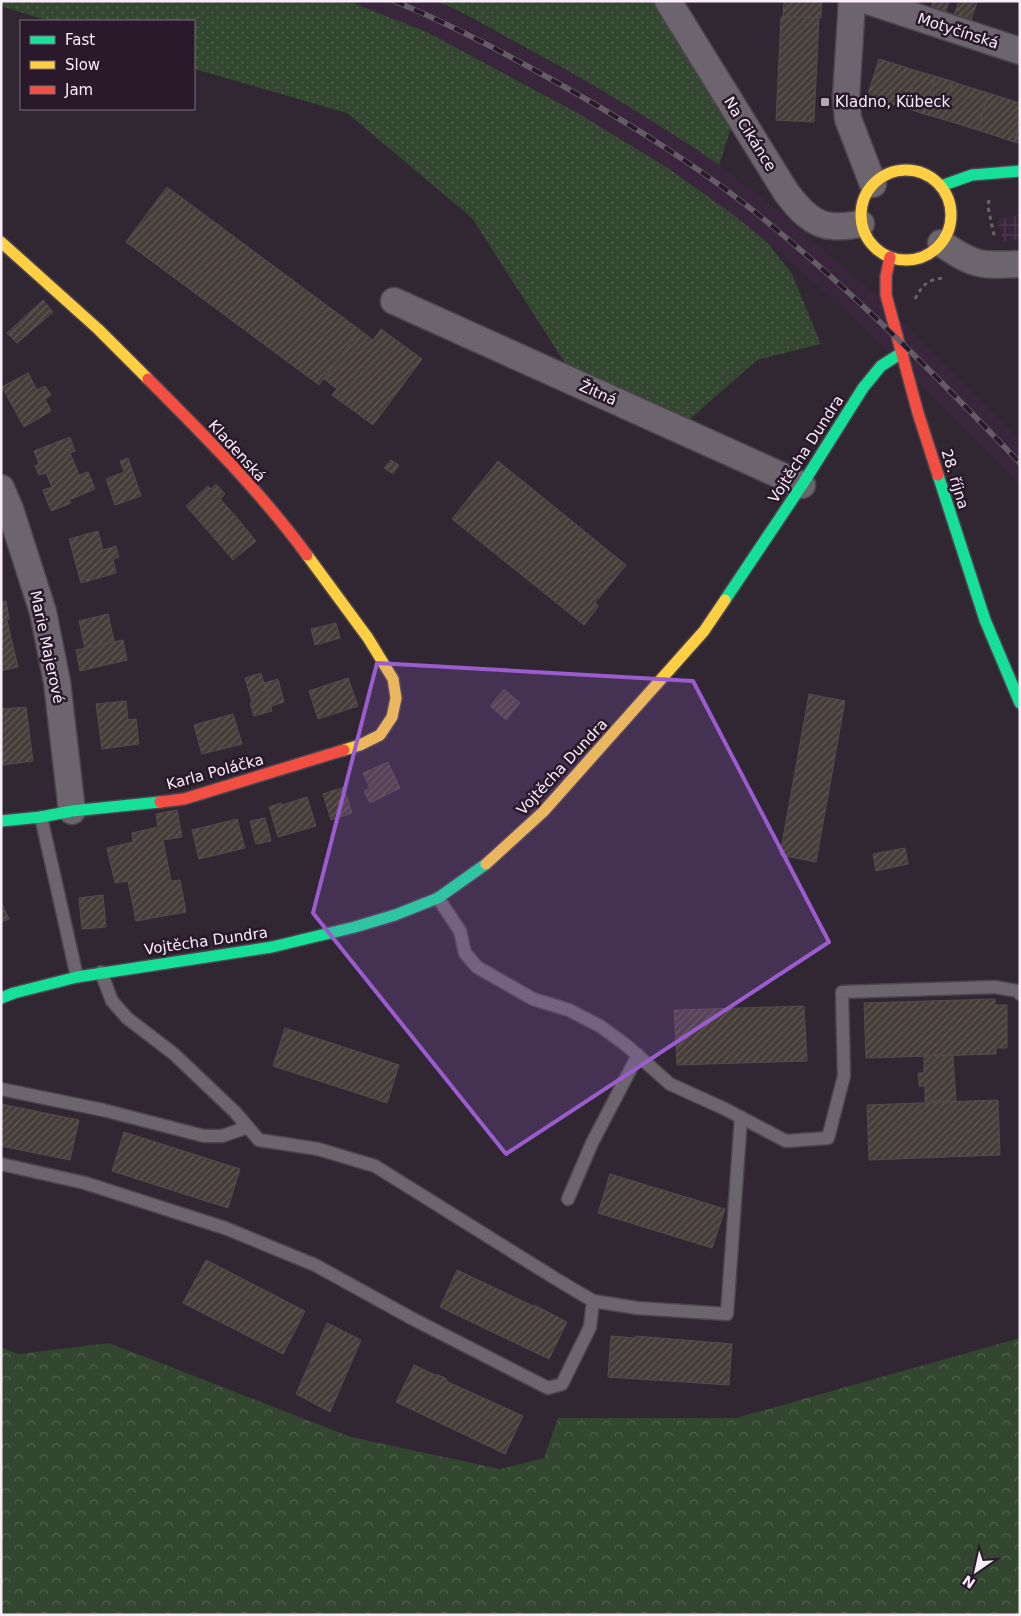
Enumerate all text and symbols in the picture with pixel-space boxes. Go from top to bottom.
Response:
street label: Motyčínská [915,9,1001,53]
legend [20,20,195,110]
text: Fast [65,31,95,49]
text: Slow [65,56,100,74]
text: Jam [64,81,93,99]
street label: Na Cikánce [720,93,780,175]
place label: Kladno, Kübeck [835,93,951,111]
marker: Kladno, Kübeck [819,96,831,108]
street label: Žitná [577,376,620,409]
street label: Vojtěcha Dundra [764,392,848,506]
street label: Kladenská [205,416,269,486]
street label: 28. října [937,447,973,511]
street label: Marie Majerové [26,589,68,705]
street label: Vojtěcha Dundra [513,715,611,819]
street label: Karla Poláčka [164,750,266,794]
street label: Vojtěcha Dundra [143,923,269,959]
north arrow [951,1546,1001,1596]
text: N [959,1572,978,1592]

